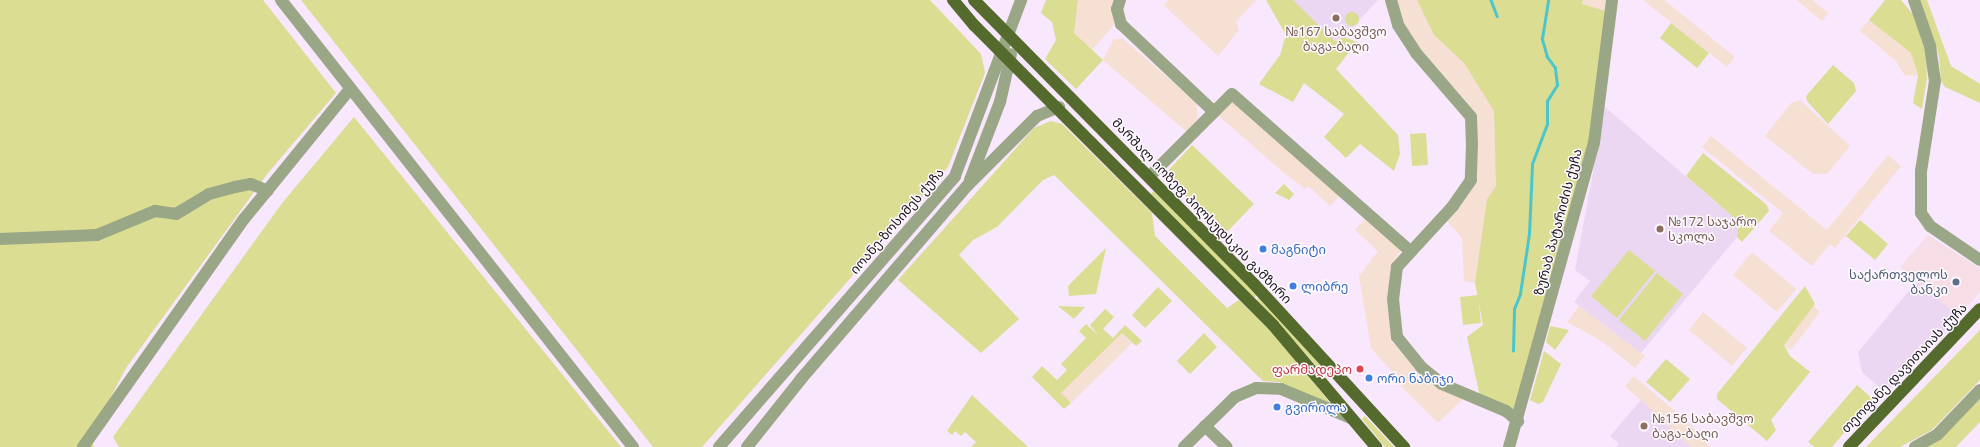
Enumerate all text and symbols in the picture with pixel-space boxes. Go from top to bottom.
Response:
marker: №167 საბავშვო ბაგა-ბაღი [1331,13,1341,23]
place label: №167 საბავშვო ბაგა-ბაღი [1285,24,1387,55]
street label: მარშალ იოზეფ პილსუდსკის გამზირი [1109,115,1295,307]
street label: ზურაბ პატარიძის ქუჩა [1531,147,1585,297]
street label: იოანე-ზოსიმეს ქუჩა [847,165,947,277]
place label: №172 საჯარო სკოლა [1668,214,1757,245]
marker: №172 საჯარო სკოლა [1655,224,1665,234]
place label: მაგნიტი [1271,241,1326,257]
marker: მაგნიტი [1258,244,1268,254]
place label: საქართველოს ბანკი [1849,267,1948,298]
marker: საქართველოს ბანკი [1951,277,1961,287]
place label: ლიბრე [1301,278,1348,294]
marker: ლიბრე [1288,281,1298,291]
street label: თეოფანე დავითაიას ქუჩა [1838,300,1970,436]
place label: ფარმადეპო [1272,361,1352,377]
marker: ფარმადეპო [1355,364,1365,374]
place label: ორი ნაბიჯი [1377,370,1454,386]
marker: ორი ნაბიჯი [1364,373,1374,383]
place label: გვირილა [1285,399,1347,415]
marker: გვირილა [1272,402,1282,412]
place label: №156 საბავშვო ბაგა-ბაღი [1652,411,1754,442]
marker: №156 საბავშვო ბაგა-ბაღი [1639,421,1649,431]

